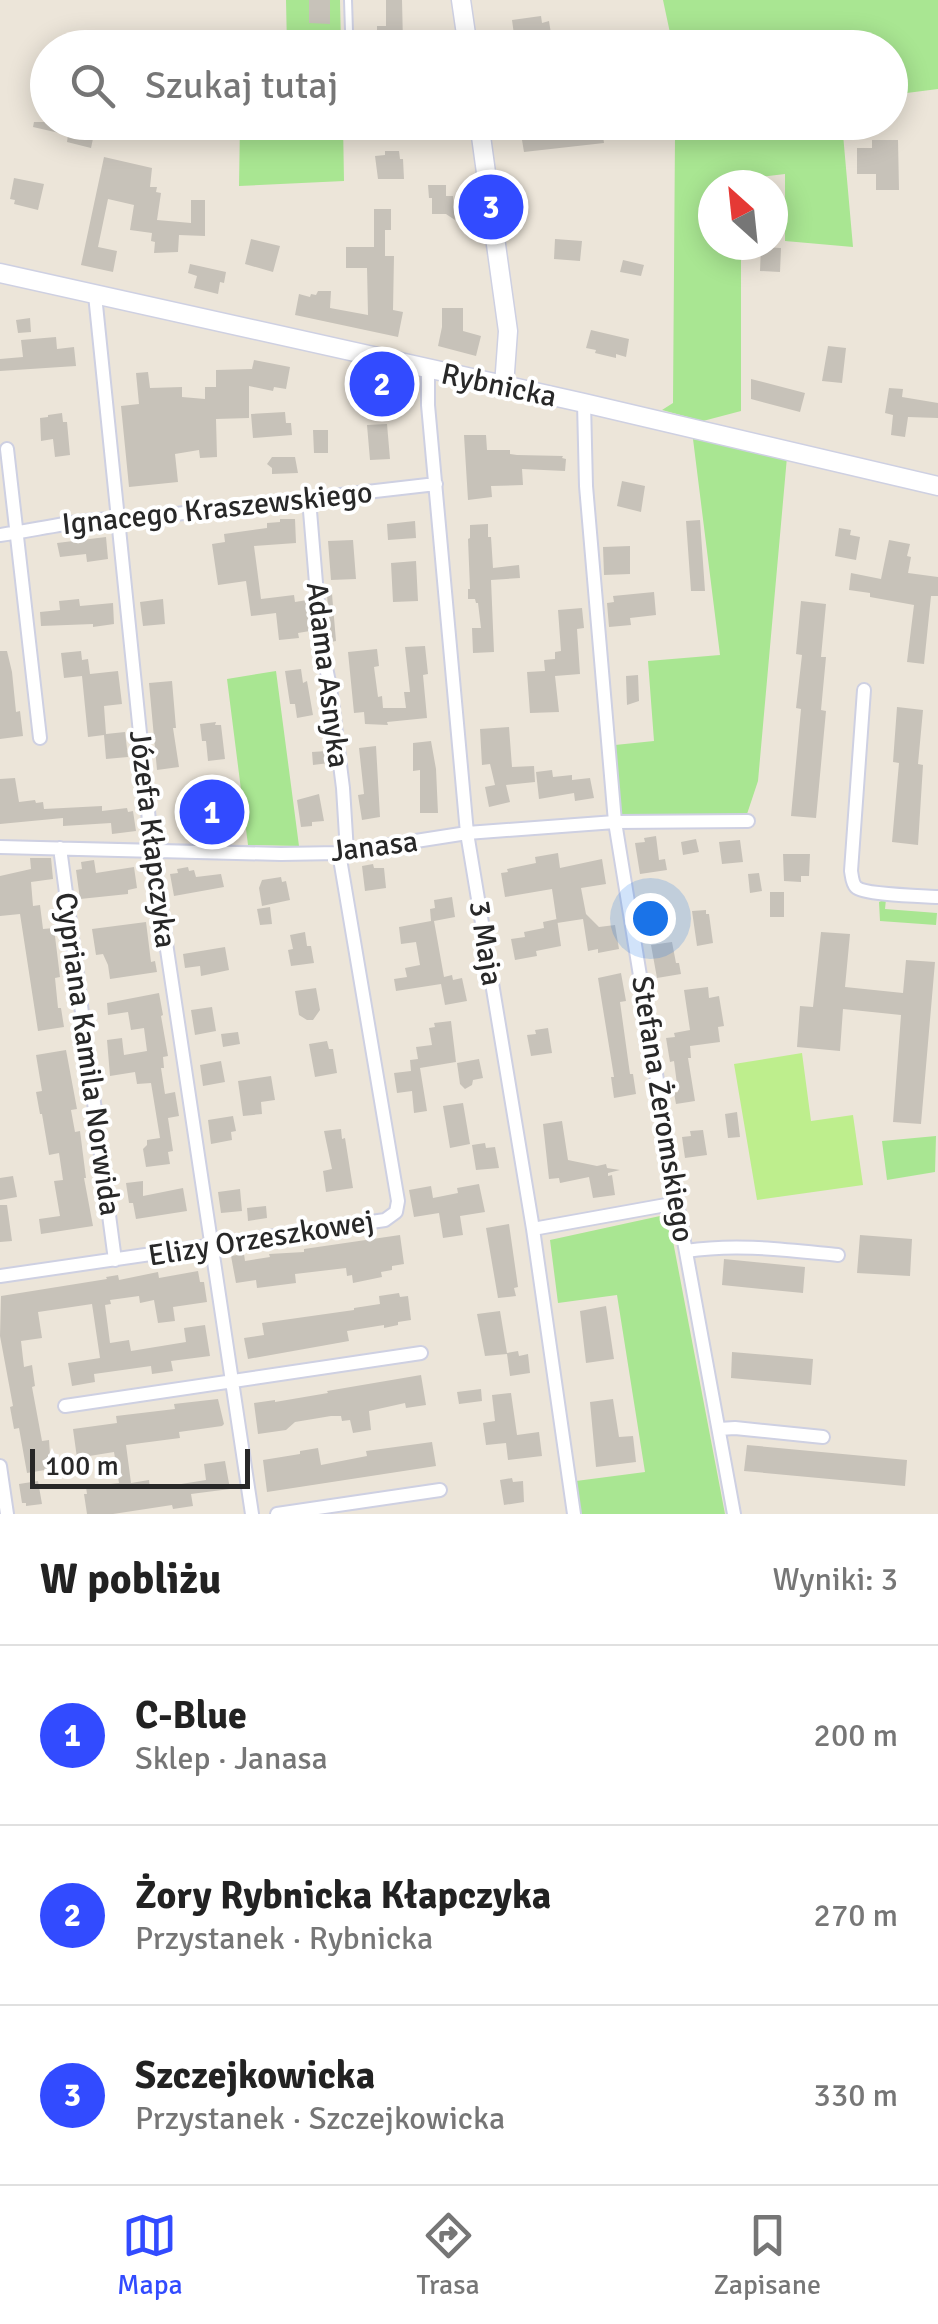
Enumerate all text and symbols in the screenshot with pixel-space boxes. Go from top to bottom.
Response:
search box [30,30,908,140]
icon: search [65,58,120,113]
text: Szukaj tutaj [145,62,338,109]
pin: 3 [458,170,524,244]
north arrow [698,170,788,260]
pin: 2 [350,346,414,422]
street label: Rybnicka [438,355,560,416]
street label: Ignacego Kraszewskiego [60,474,374,543]
street label: Adama Asnyka [298,580,357,770]
street label: Józefa Kłapczyka [121,728,184,950]
pin: 1 [180,774,244,850]
street label: Janasa [328,823,420,870]
street label: Cypriana Kamila Norwida [47,890,129,1218]
your location [625,893,676,944]
street label: 3 Maja [461,898,510,988]
street label: Stefana Żeromskiego [623,973,702,1245]
street label: Elizy Orzeszkowej [146,1202,376,1275]
scale bar [30,1444,250,1488]
text: 100 m [45,1449,119,1483]
text: W pobliżu [40,1554,221,1605]
text: Wyniki: 3 [772,1560,898,1599]
text: C-Blue [135,1692,247,1739]
text: 1 [64,1716,81,1755]
text: 200 m [814,1716,898,1755]
text: Sklep · Janasa [135,1739,328,1778]
text: Żory Rybnicka Kłapczyka [135,1872,551,1919]
text: 2 [64,1896,81,1935]
text: 270 m [814,1896,898,1935]
text: Przystanek · Rybnicka [135,1919,433,1958]
text: Szczejkowicka [135,2052,375,2099]
text: 3 [64,2076,81,2115]
text: 330 m [814,2076,898,2115]
text: Przystanek · Szczejkowicka [135,2099,505,2138]
tab: Mapa [117,2208,183,2302]
tab: Trasa [416,2208,480,2302]
tab: Zapisane [713,2208,821,2302]

